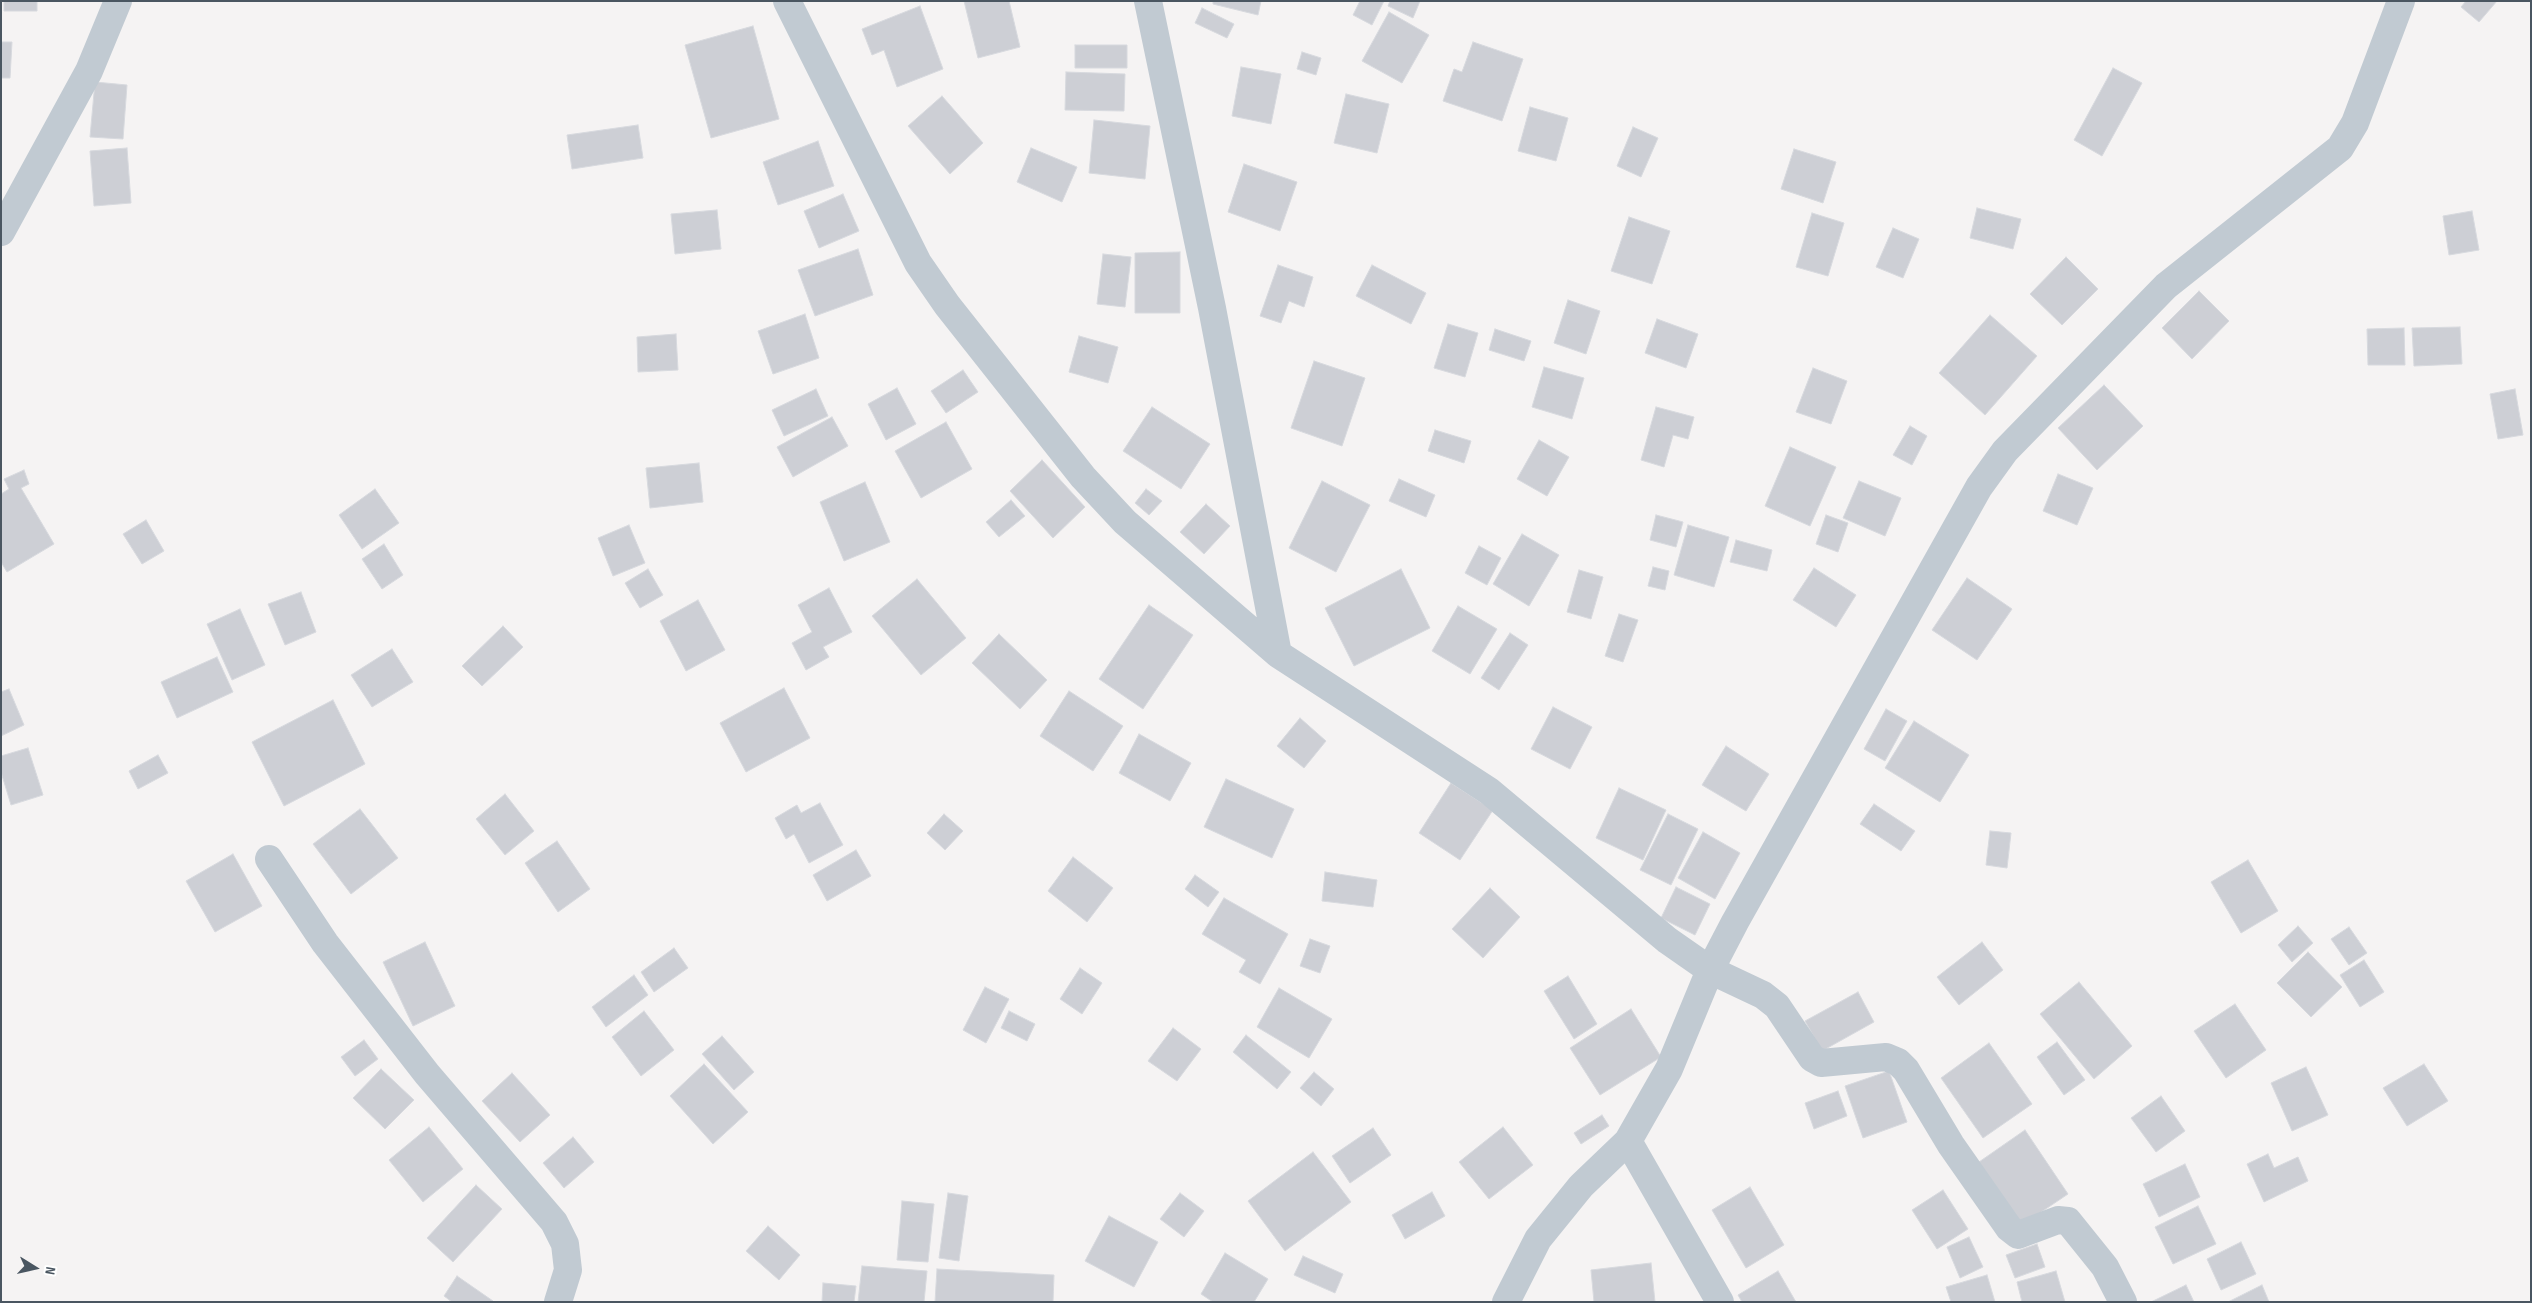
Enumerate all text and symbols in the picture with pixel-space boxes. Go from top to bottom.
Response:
north arrow [10,1243,60,1293]
text: N [41,1266,59,1276]

